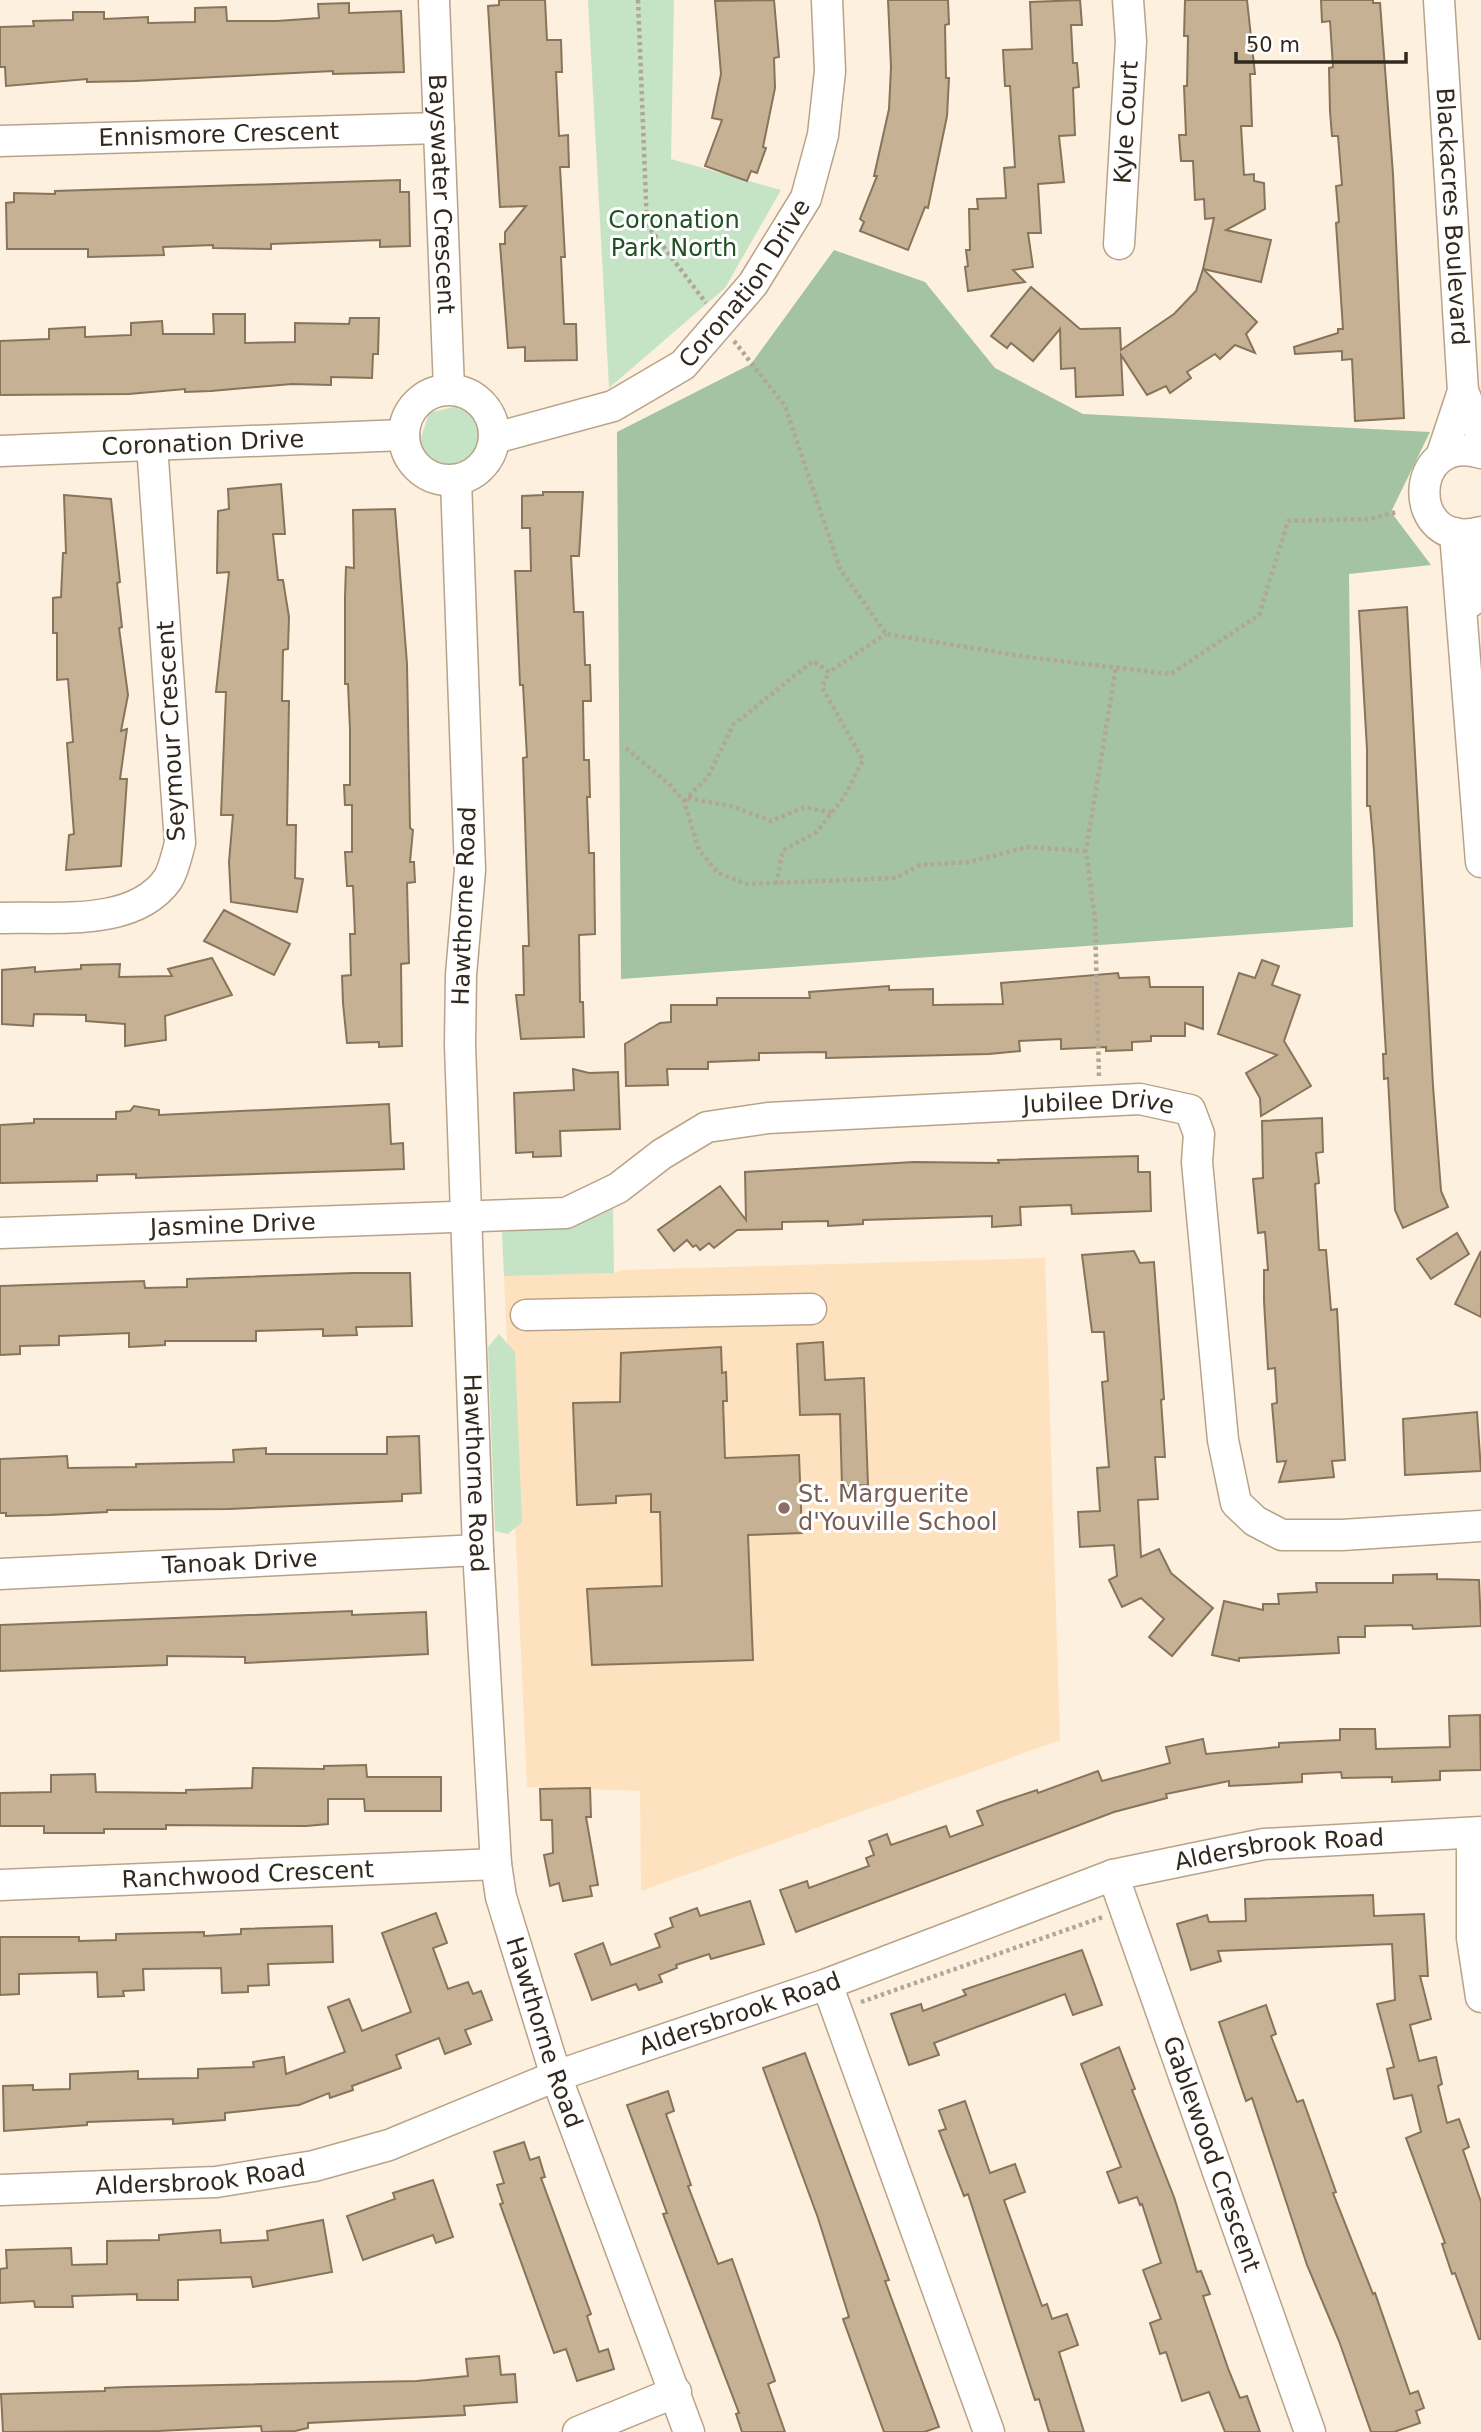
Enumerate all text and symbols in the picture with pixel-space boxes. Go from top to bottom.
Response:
scale bar [1236,21,1406,65]
text: 50 m [1246,33,1300,57]
street label: Kyle Court [1109,60,1144,185]
street label: Bayswater Crescent [423,73,460,314]
street label: Blackacres Boulevard [1430,87,1474,346]
street label: Ennismore Crescent [98,117,340,152]
street label: Coronation Drive [673,194,816,373]
park label: Coronation Park North [608,206,740,262]
street label: Coronation Drive [101,425,305,461]
street label: Seymour Crescent [151,620,191,842]
street label: Hawthorne Road [447,806,481,1006]
street label: Jubilee Drive [1020,1085,1177,1120]
street label: Jasmine Drive [147,1208,316,1242]
street label: Hawthorne Road [458,1373,493,1573]
place label: St. Marguerite d'Youville School [798,1480,997,1536]
marker: St. Marguerite d'Youville School [776,1500,792,1516]
street label: Tanoak Drive [160,1544,318,1580]
street label: Aldersbrook Road [1172,1823,1385,1876]
street label: Ranchwood Crescent [121,1855,374,1894]
street label: Hawthorne Road [500,1934,588,2132]
street label: Aldersbrook Road [635,1966,845,2061]
street label: Gablewood Crescent [1157,2033,1266,2276]
street label: Aldersbrook Road [95,2154,308,2200]

